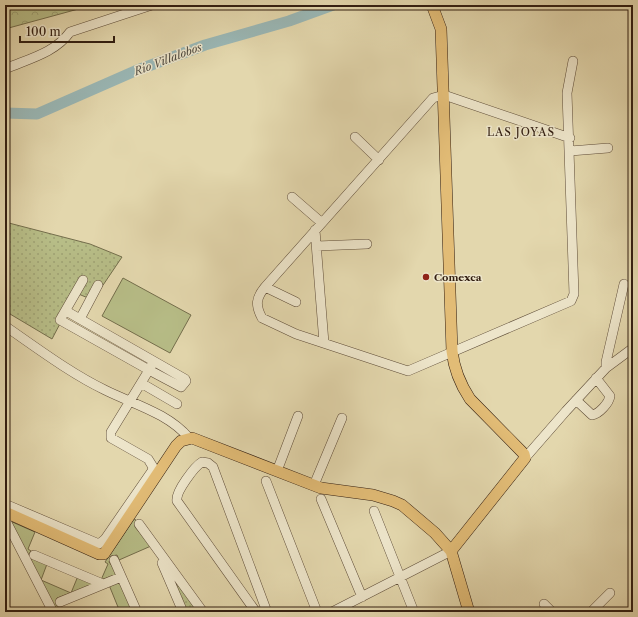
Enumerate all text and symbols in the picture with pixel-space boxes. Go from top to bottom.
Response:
scale bar [20,18,114,44]
text: 100 m [26,24,61,39]
water label: Río Villalobos [131,40,204,79]
district label: LAS JOYAS [487,125,555,139]
place label: Comexca [434,271,482,284]
marker: Comexca [421,272,431,282]

